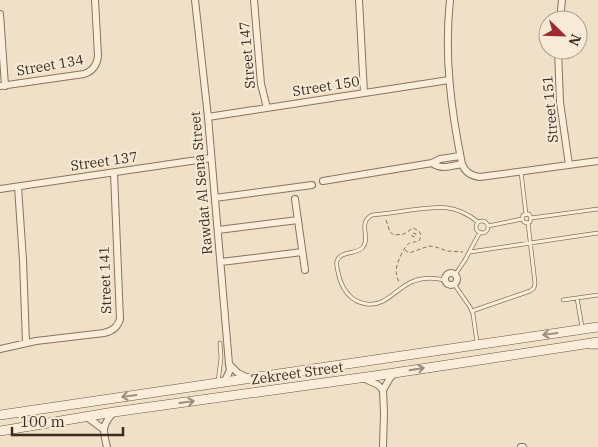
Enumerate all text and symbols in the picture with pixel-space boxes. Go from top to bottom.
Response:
north arrow [538,10,588,60]
street label: Street 147 [235,20,259,90]
text: N [565,31,585,49]
street label: Street 134 [15,50,85,80]
street label: Street 150 [291,72,361,100]
street label: Street 151 [538,74,562,144]
street label: Rawdat Al Sena Street [186,111,216,255]
street label: Street 137 [69,147,139,175]
street label: Street 141 [95,246,115,314]
one-way arrow [542,330,558,340]
street label: Zekreet Street [250,358,344,388]
one-way arrow [408,364,424,374]
one-way arrow [122,392,138,402]
one-way arrow [178,397,194,407]
scale bar [12,404,124,436]
text: 100 m [20,412,65,431]

